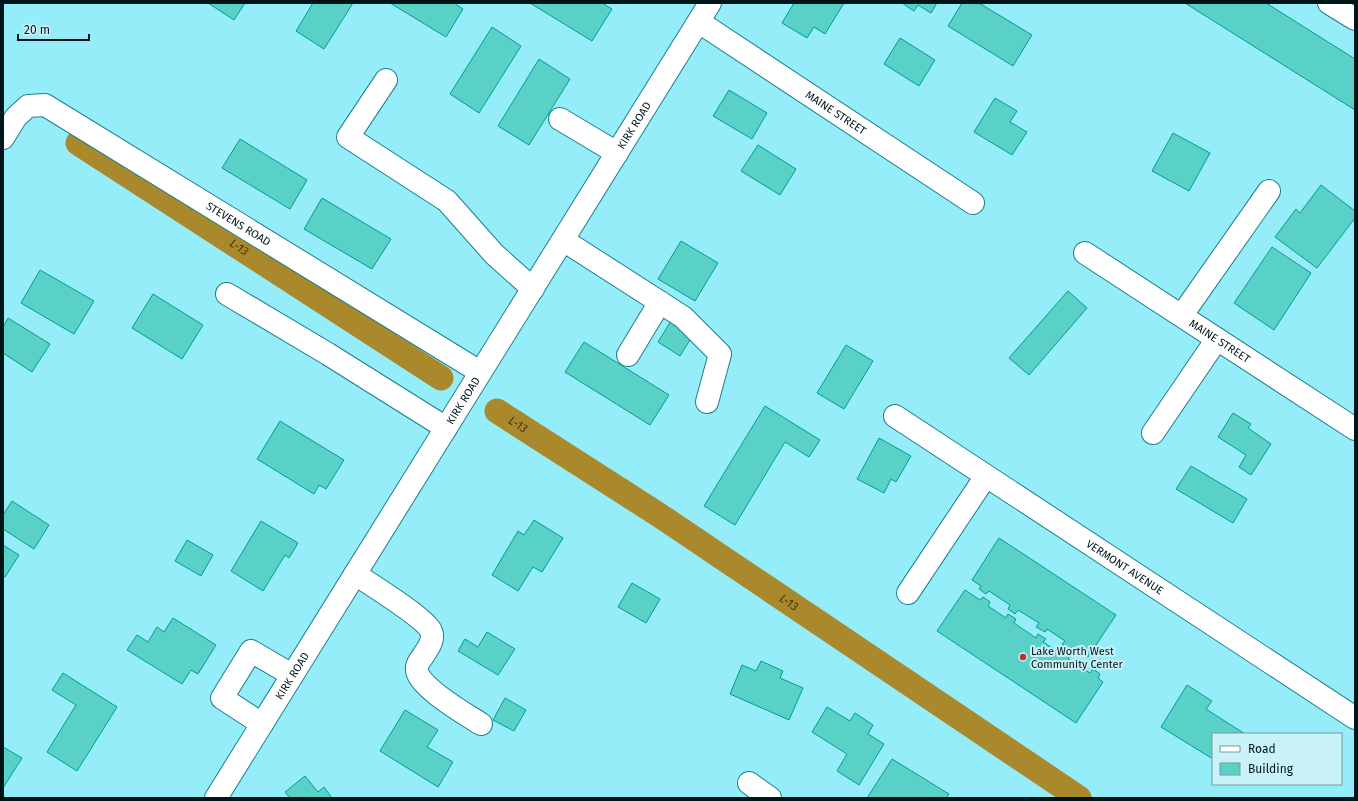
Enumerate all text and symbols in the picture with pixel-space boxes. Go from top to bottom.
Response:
scale bar [18,16,89,42]
text: 20 m [24,23,50,37]
street label: MAINE STREET [803,88,869,137]
street label: KIRK ROAD [614,99,654,151]
street label: STEVENS ROAD [204,199,273,248]
water label: L-13 [227,236,251,259]
street label: MAINE STREET [1187,316,1253,366]
street label: KIRK ROAD [443,374,483,427]
water label: L-13 [506,413,530,436]
street label: VERMONT AVENUE [1084,537,1166,597]
water label: L-13 [777,591,801,614]
place label: Lake Worth West Community Center [1031,645,1124,671]
street label: KIRK ROAD [272,650,312,702]
marker: Lake Worth West Community Center [1018,652,1028,662]
legend [1212,733,1342,785]
text: Road [1248,742,1276,756]
text: Building [1248,762,1294,776]

